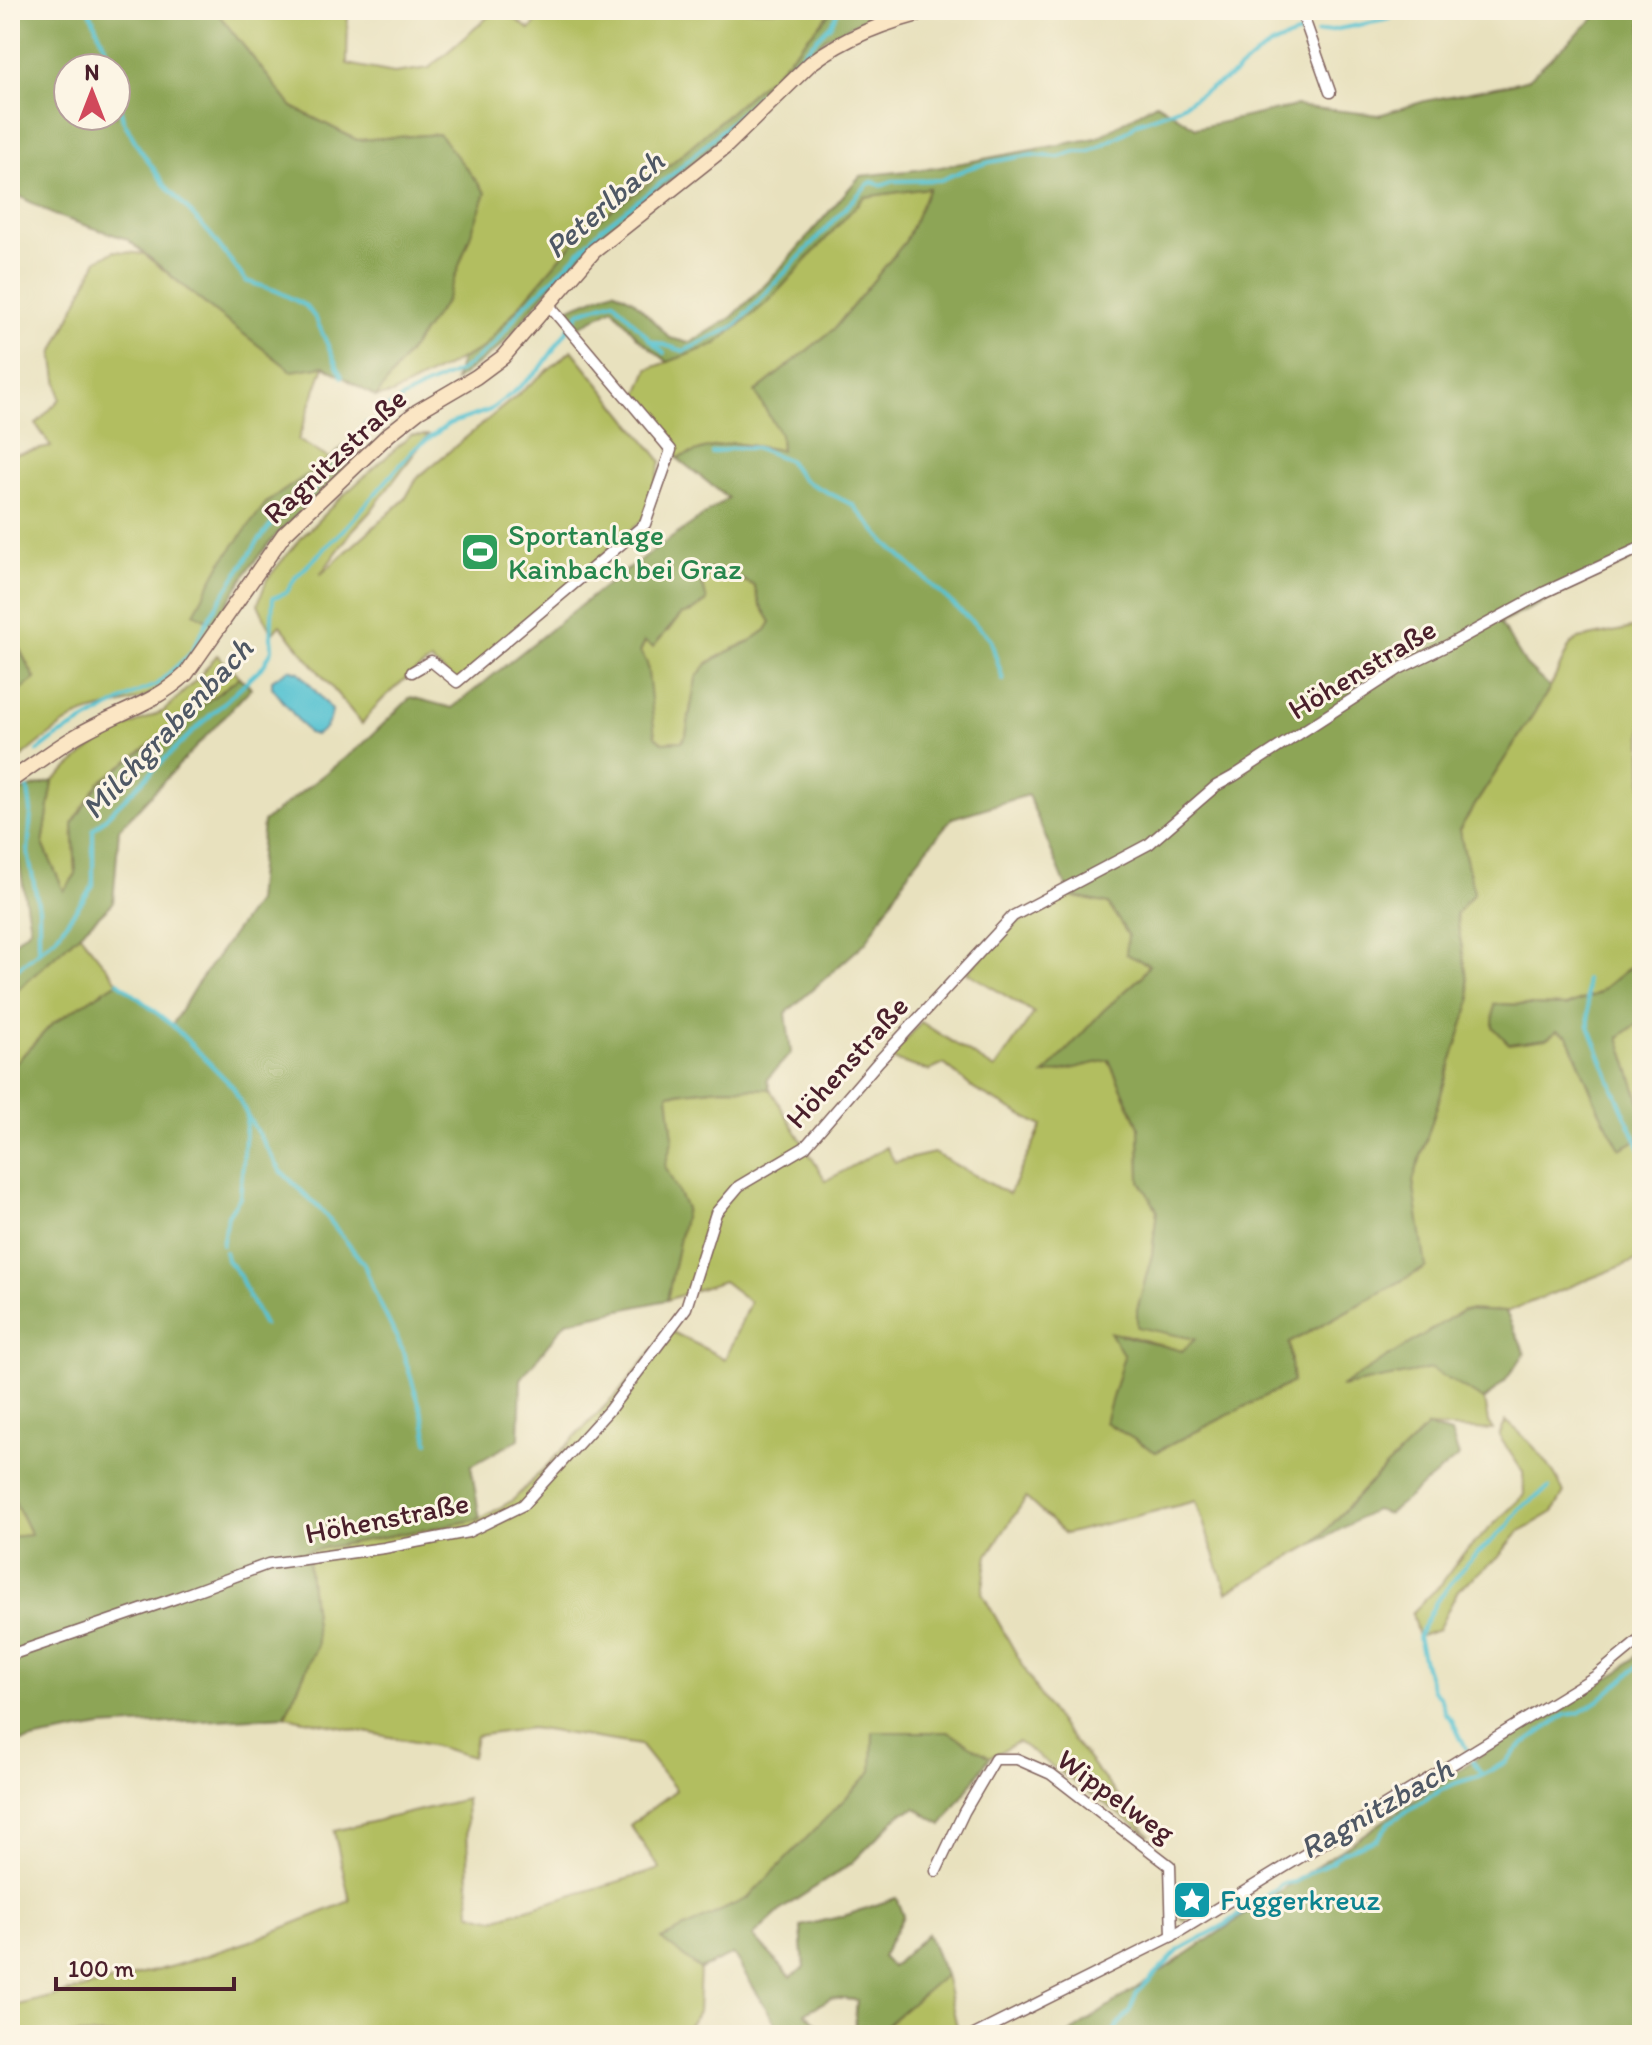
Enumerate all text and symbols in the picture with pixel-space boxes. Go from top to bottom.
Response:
north arrow [52,52,132,132]
text: N [85,59,99,86]
water label: Peterlbach [537,142,671,266]
street label: Ragnitzstraße [255,380,414,532]
place label: Sportanlage Kainbach bei Graz [508,516,742,587]
sports icon: Sportanlage Kainbach bei Graz [459,531,501,573]
street label: Höhenstraße [1281,610,1443,727]
water label: Milchgrabenbach [73,629,261,827]
street label: Höhenstraße [777,988,916,1136]
street label: Höhenstraße [302,1483,472,1552]
street label: Wippelweg [1050,1740,1183,1851]
water label: Ragnitzbach [1293,1749,1460,1867]
place icon: Fuggerkreuz [1171,1879,1213,1921]
place label: Fuggerkreuz [1220,1881,1380,1918]
scale bar [56,1941,234,1991]
text: 100 m [68,1954,134,1983]

